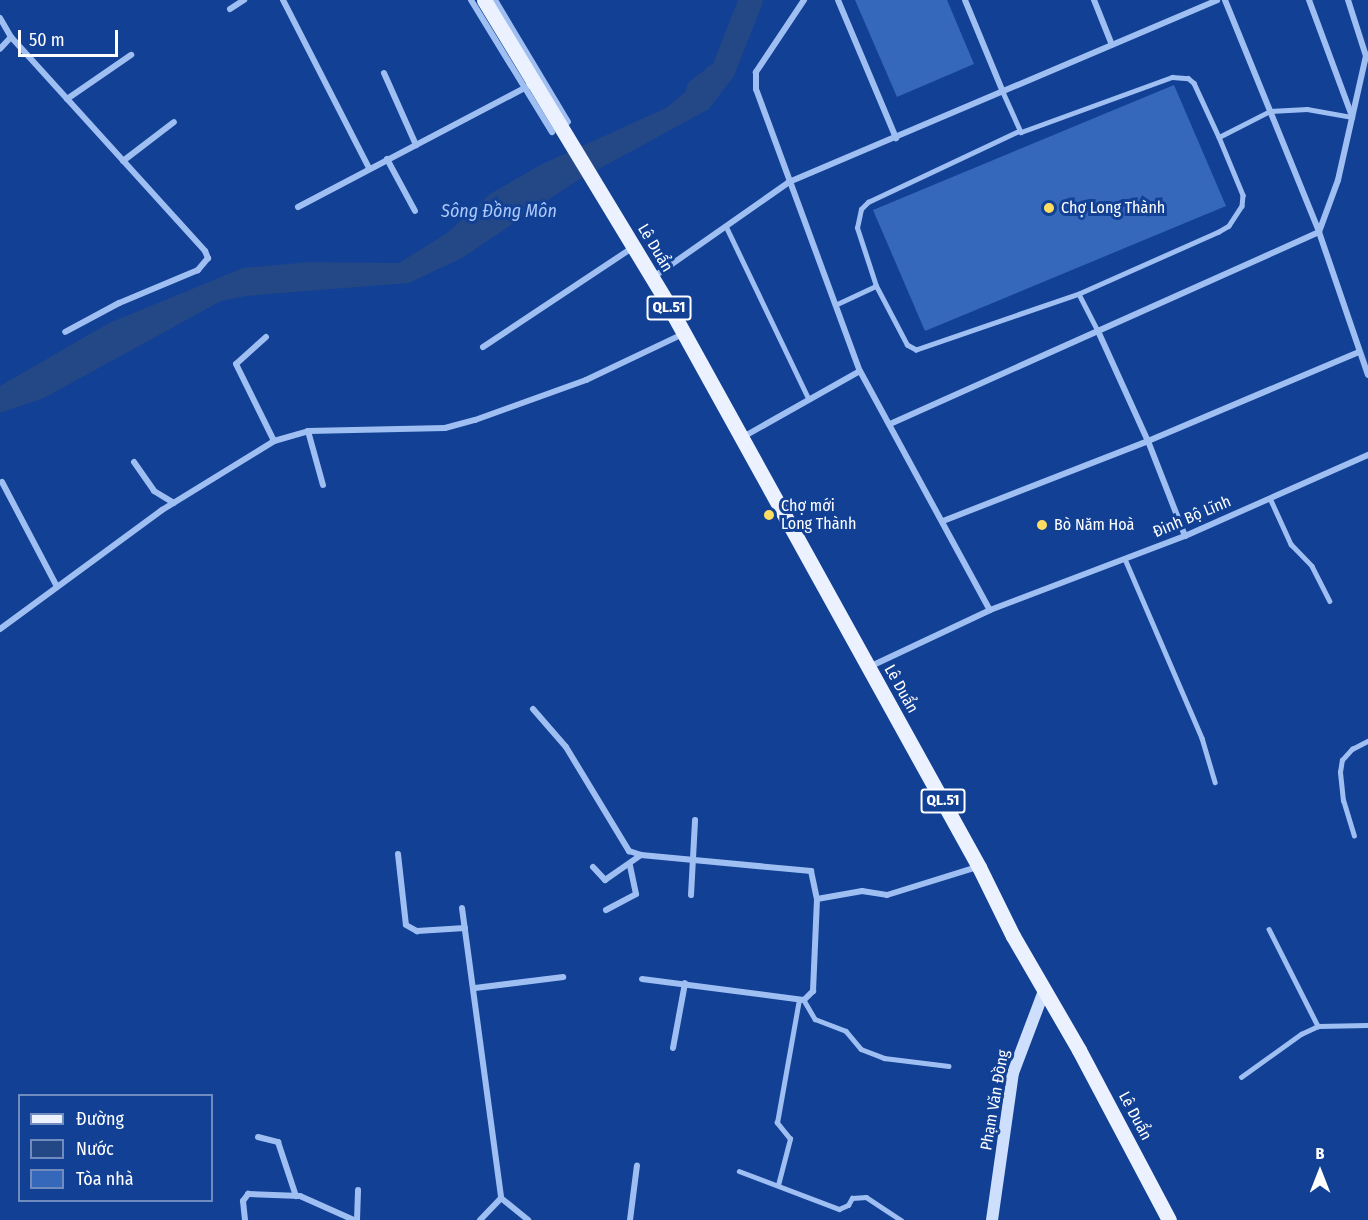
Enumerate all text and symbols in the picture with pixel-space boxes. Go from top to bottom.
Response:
scale bar [21,18,122,56]
text: 50 m [29,29,65,51]
place label: Chợ Long Thành [1061,198,1165,218]
water label: Sông Đồng Môn [441,200,557,222]
marker: Chợ Long Thành [1042,201,1056,215]
street label: Lê Duẩn [633,221,677,275]
road number: QL.51 [646,296,692,320]
street label: Đinh Bộ Lĩnh [1150,492,1234,542]
place label: Chợ mới Long Thành [781,496,856,534]
marker: Chợ mới Long Thành [762,508,776,522]
place label: Bò Năm Hoà [1054,515,1134,535]
marker: Bò Năm Hoà [1035,518,1049,532]
street label: Lê Duẩn [880,661,922,717]
road number: QL.51 [920,789,966,813]
street label: Phạm Văn Đồng [977,1048,1013,1152]
street label: Lê Duẩn [1114,1088,1156,1144]
legend [18,1094,213,1202]
text: Đường [76,1108,124,1130]
text: Nước [76,1138,114,1160]
north arrow [1290,1142,1350,1202]
text: B [1316,1144,1324,1163]
text: Tòa nhà [76,1168,134,1190]

